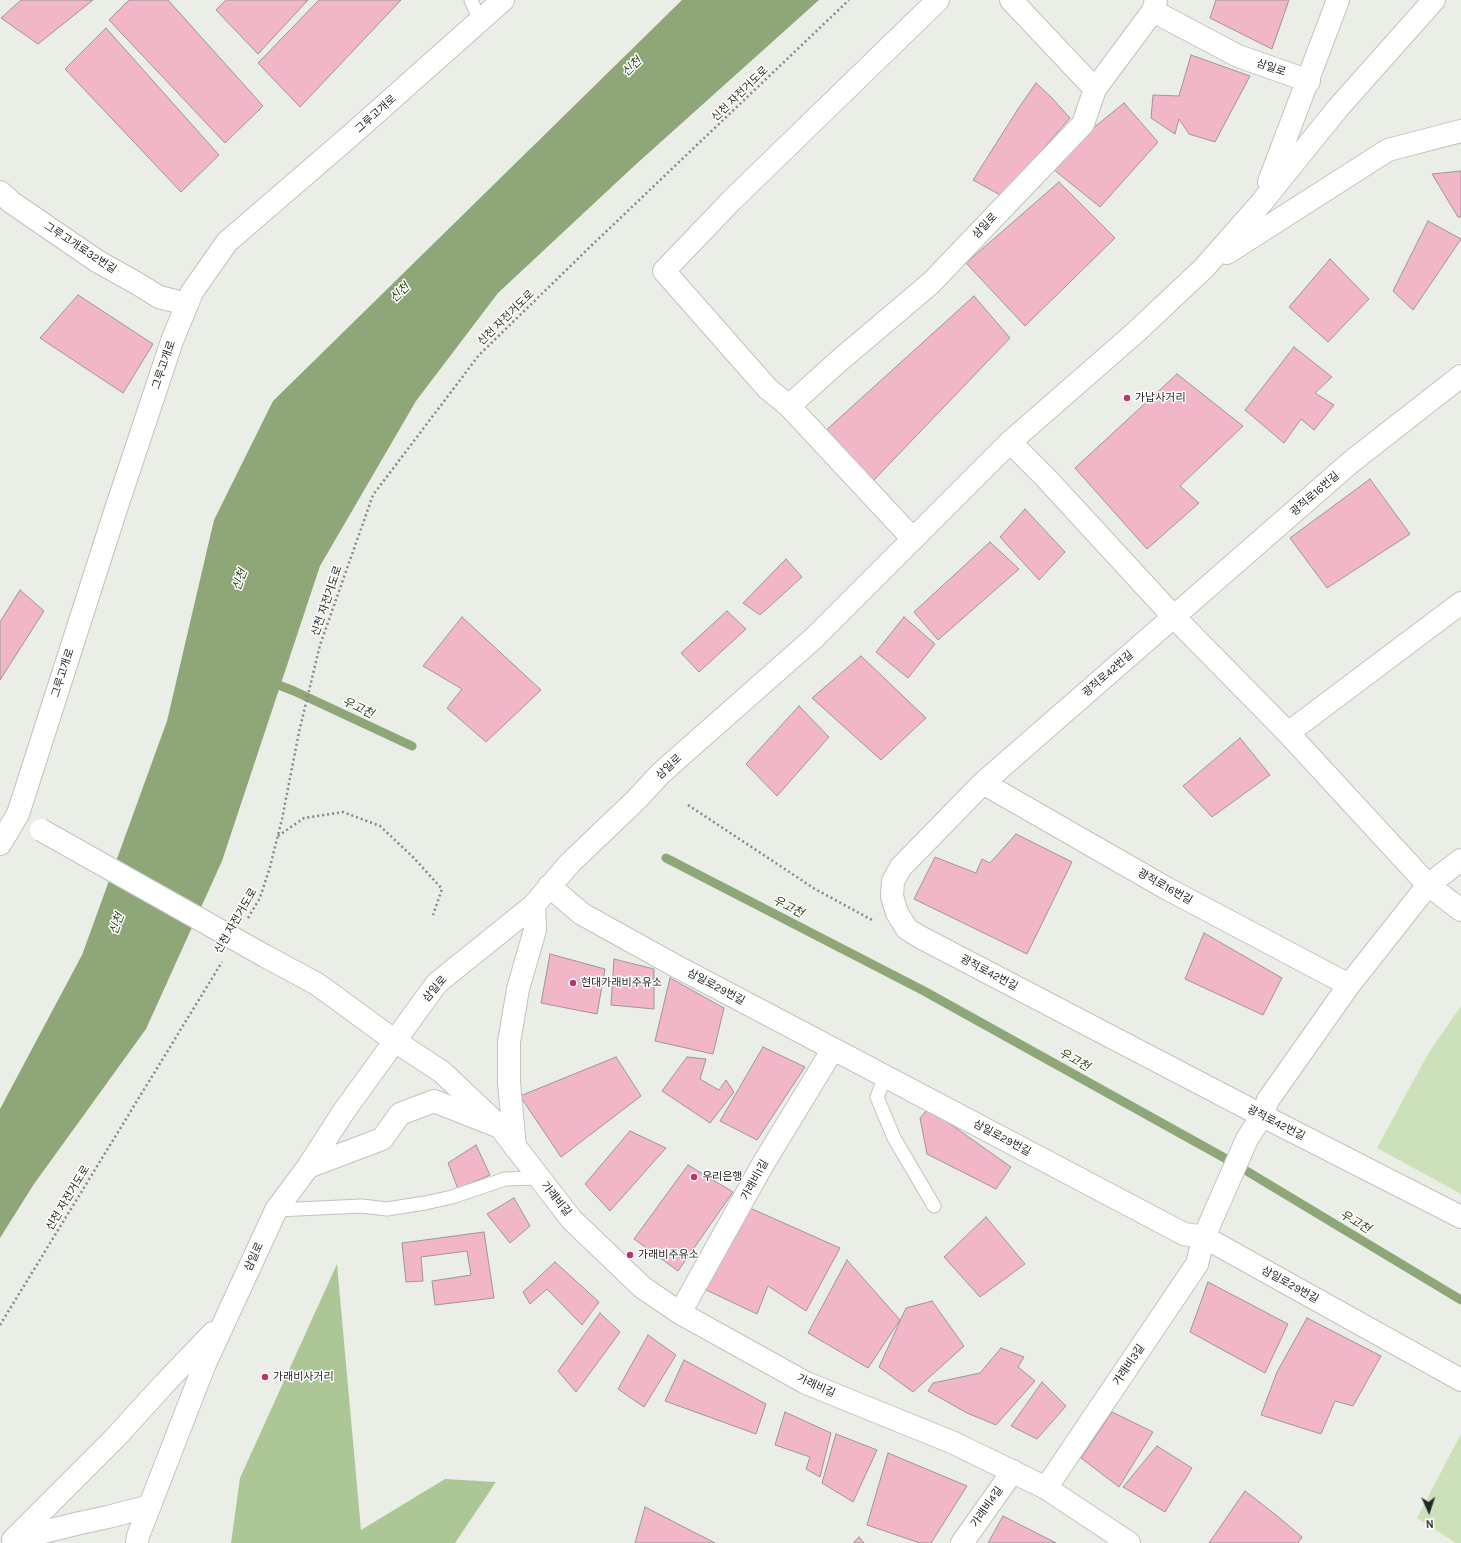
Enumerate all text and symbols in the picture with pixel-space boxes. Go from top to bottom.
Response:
water label: 신천 [619,54,645,80]
street label: 삼일로 [1254,57,1288,79]
street label: 신천 자전거도로 [709,64,771,124]
street label: 그루고개로 [353,92,399,136]
street label: 삼일로 [970,210,1000,242]
street label: 그루고개로32번길 [41,220,119,276]
water label: 신천 [387,280,413,306]
street label: 신천 자전거도로 [475,288,537,348]
street label: 그루고개로 [150,339,178,391]
place label: 가납사거리 [1135,391,1186,405]
marker: 가납사거리 [1122,393,1132,403]
street label: 광적로16번길 [1288,469,1342,519]
street label: 신천 자전거도로 [309,564,345,638]
water label: 신천 [229,567,251,593]
street label: 그루고개로 [49,647,77,699]
street label: 광적로42번길 [1080,648,1136,700]
water label: 우고천 [340,694,376,722]
street label: 삼일로 [653,752,685,782]
street label: 광적로16번길 [1135,867,1195,907]
street label: 신천 자전거도로 [212,886,260,956]
water label: 우고천 [770,893,806,921]
water label: 신천 [106,911,128,937]
street label: 광적로42번길 [958,952,1020,994]
street label: 삼일로29번길 [685,966,747,1008]
street label: 삼일로 [420,973,450,1005]
place label: 현대가래비주유소 [581,976,662,990]
marker: 현대가래비주유소 [568,978,578,988]
water label: 우고천 [1056,1046,1092,1074]
street label: 광적로42번길 [1245,1103,1307,1143]
street label: 삼일로29번길 [971,1117,1033,1159]
street label: 가래비1길 [739,1158,771,1202]
street label: 신천 자전거도로 [43,1163,93,1233]
place label: 우리은행 [702,1170,742,1184]
marker: 우리은행 [689,1172,699,1182]
street label: 가래비길 [538,1179,574,1219]
water label: 우고천 [1337,1207,1373,1237]
street label: 삼일로 [242,1240,266,1274]
place label: 가래비주유소 [638,1248,699,1262]
marker: 가래비주유소 [625,1250,635,1260]
street label: 삼일로29번길 [1259,1264,1321,1306]
street label: 가래비3길 [1110,1342,1148,1388]
place label: 가래비사거리 [273,1370,334,1384]
marker: 가래비사거리 [260,1372,270,1382]
street label: 가래비길 [795,1372,837,1400]
street label: 가래비4길 [968,1484,1006,1530]
north arrow [1409,1491,1449,1531]
text: N [1425,1517,1434,1530]

